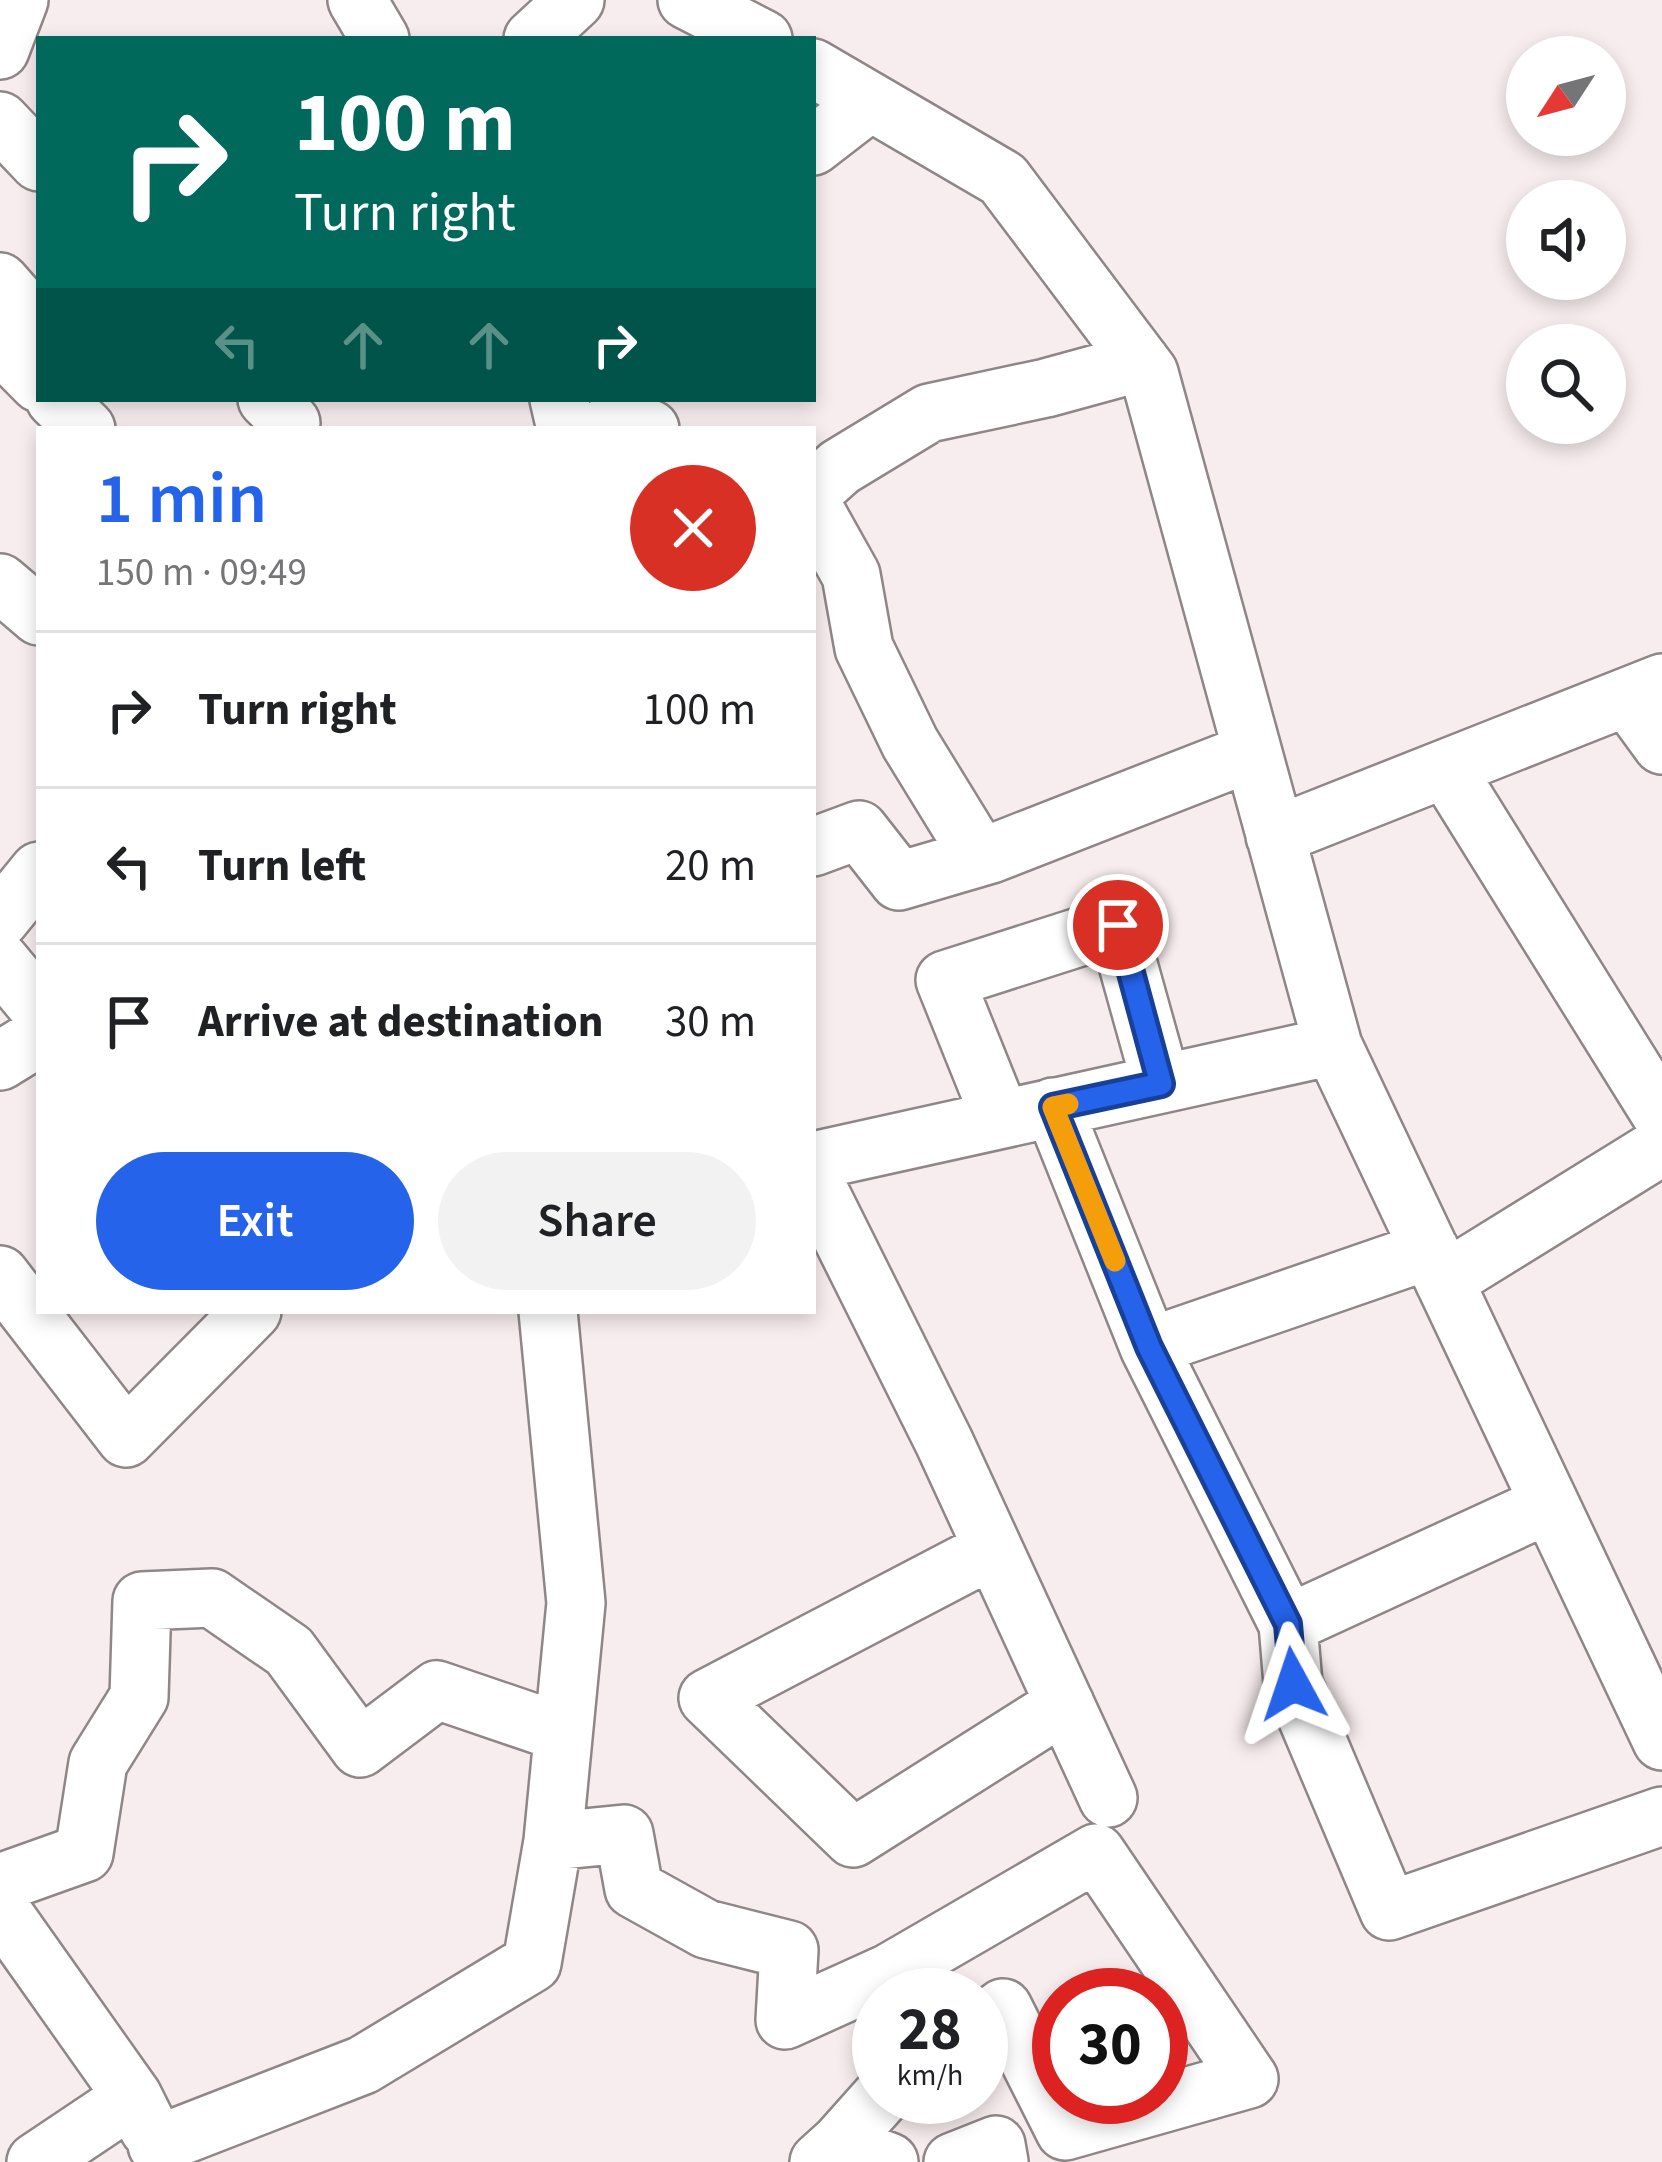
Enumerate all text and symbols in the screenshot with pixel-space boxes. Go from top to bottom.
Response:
north arrow [1506,36,1626,156]
map controls [1506,36,1626,444]
text: 100 m [294,64,516,184]
icon: right [96,84,252,240]
text: Turn right [294,175,516,252]
button: sound [1506,180,1626,300]
icon: left [204,312,270,378]
icon: ahead [330,312,396,378]
icon: ahead [456,312,522,378]
icon: right [582,312,648,378]
button: search [1506,324,1626,444]
text: 1 min [96,448,267,551]
button: close [630,465,756,591]
text: 150 m · 09:49 [96,545,307,601]
icon: right [96,677,162,743]
text: Turn right [198,678,397,742]
text: 100 m [643,678,756,742]
icon: left [96,833,162,899]
text: Turn left [198,834,366,898]
text: 20 m [665,834,756,898]
pin [1067,874,1169,976]
icon: arrive [1085,892,1151,958]
icon: arrive [96,989,162,1055]
text: Arrive at destination [198,990,603,1054]
text: 30 m [665,990,756,1054]
button: Exit [96,1152,414,1290]
button: Share [438,1152,756,1290]
position arrow [1230,1621,1356,1747]
speed limit sign: 30 [1032,1968,1188,2124]
text: 28 [898,1988,962,2073]
text: km/h [897,2054,963,2097]

